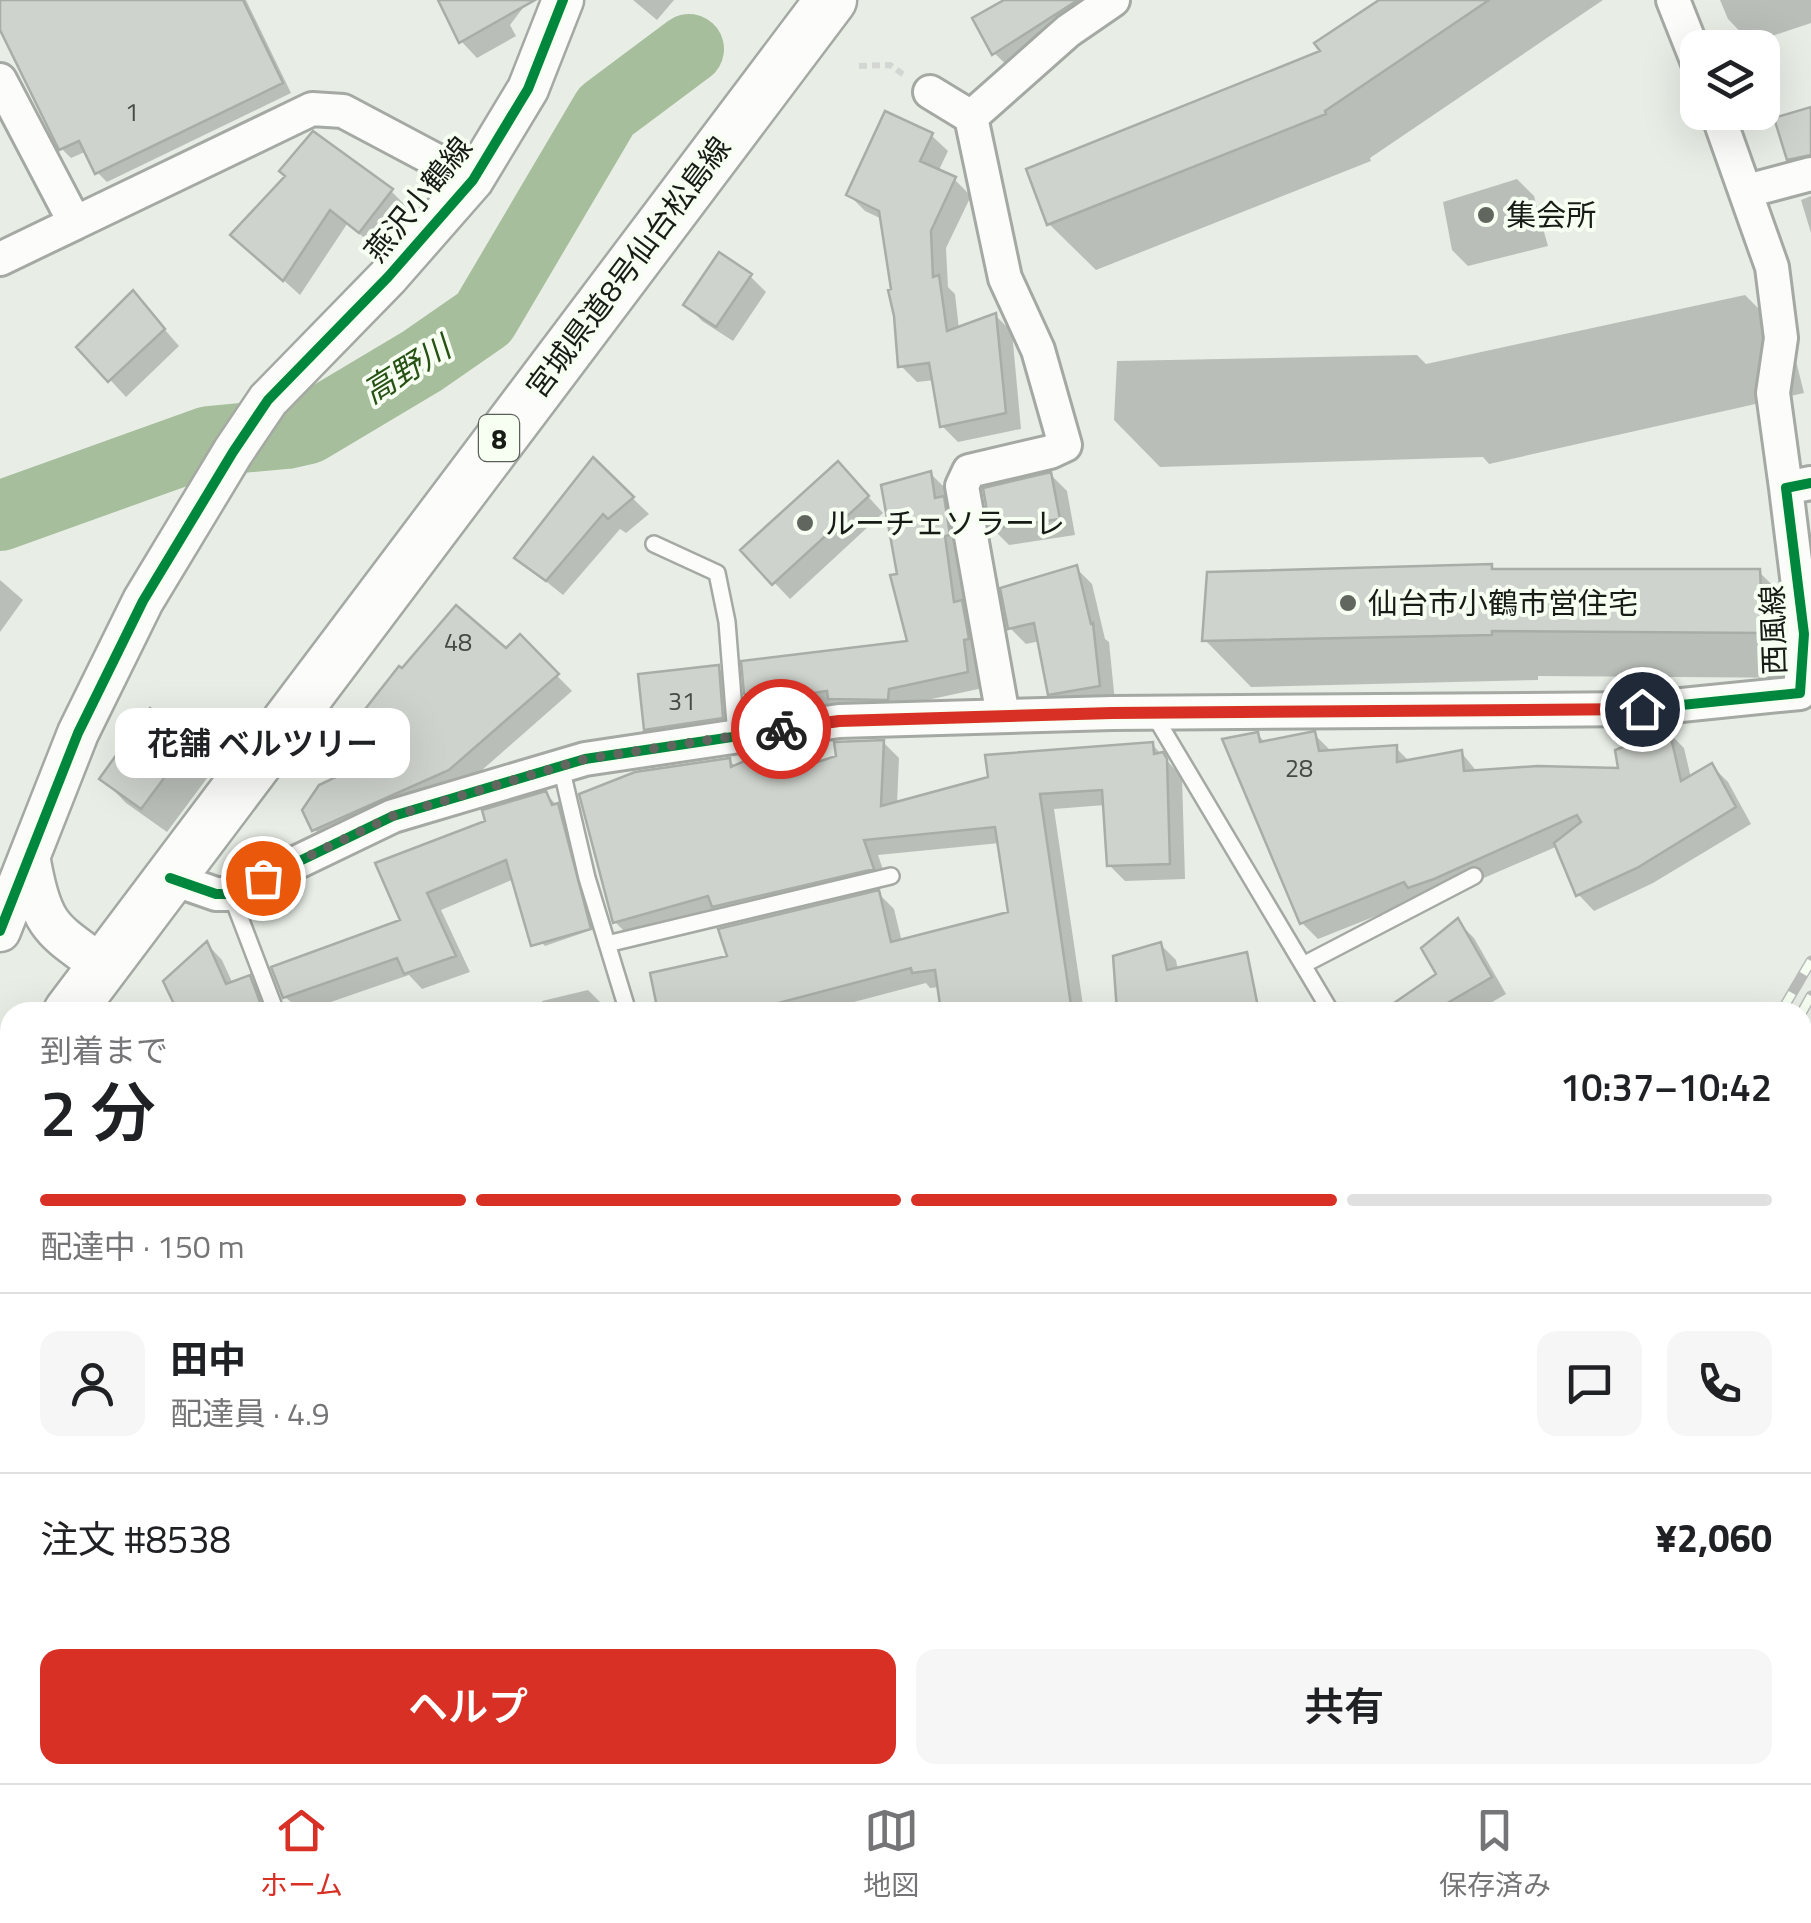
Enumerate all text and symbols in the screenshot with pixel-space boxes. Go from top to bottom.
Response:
map controls [1680,30,1780,130]
button: layers [1680,30,1780,130]
house number: 1 [125,93,139,131]
street label: 燕沢小鶴線 [353,126,483,272]
street label: 宮城県道8号仙台松島線 [514,127,742,407]
place label: 集会所 [1506,192,1596,238]
marker: 集会所 [1475,204,1497,226]
water label: 高野川 [353,322,462,415]
road number: 8 [479,415,519,461]
place label: ルーチェソラーレ [825,500,1065,546]
marker: ルーチェソラーレ [794,512,816,534]
place label: 仙台市小鶴市営住宅 [1368,580,1638,626]
street label: 西風線 [1748,584,1798,676]
marker: 仙台市小鶴市営住宅 [1337,592,1359,614]
house number: 48 [444,623,472,661]
pin [1600,667,1685,752]
courier [731,679,831,779]
house number: 31 [668,682,696,720]
icon: home [1615,682,1670,737]
icon: bike [754,702,809,757]
callout: 花舗 ベルツリー [116,708,410,778]
text: 花舗 ベルツリー [147,719,378,767]
house number: 28 [1285,749,1313,787]
pin [221,836,306,921]
icon: bag [236,851,291,906]
text: 到着まで [40,1026,168,1074]
text: 10:37–10:42 [1560,1058,1772,1116]
text: 2 分 [40,1062,156,1161]
text: 配達中 · 150 m [40,1222,245,1270]
text: 田中 [170,1330,246,1388]
button: person [40,1331,145,1436]
button: chat [1537,1331,1642,1436]
button: phone [1667,1331,1772,1436]
text: 配達員 · 4.9 [170,1389,330,1437]
text: ¥2,060 [1656,1509,1772,1567]
text: 注文 #8538 [40,1510,231,1568]
button: ヘルプ [40,1649,896,1764]
button: 共有 [916,1649,1772,1764]
tab: ホーム [260,1803,343,1906]
tab: 地図 [863,1803,919,1906]
tab: 保存済み [1439,1803,1551,1906]

